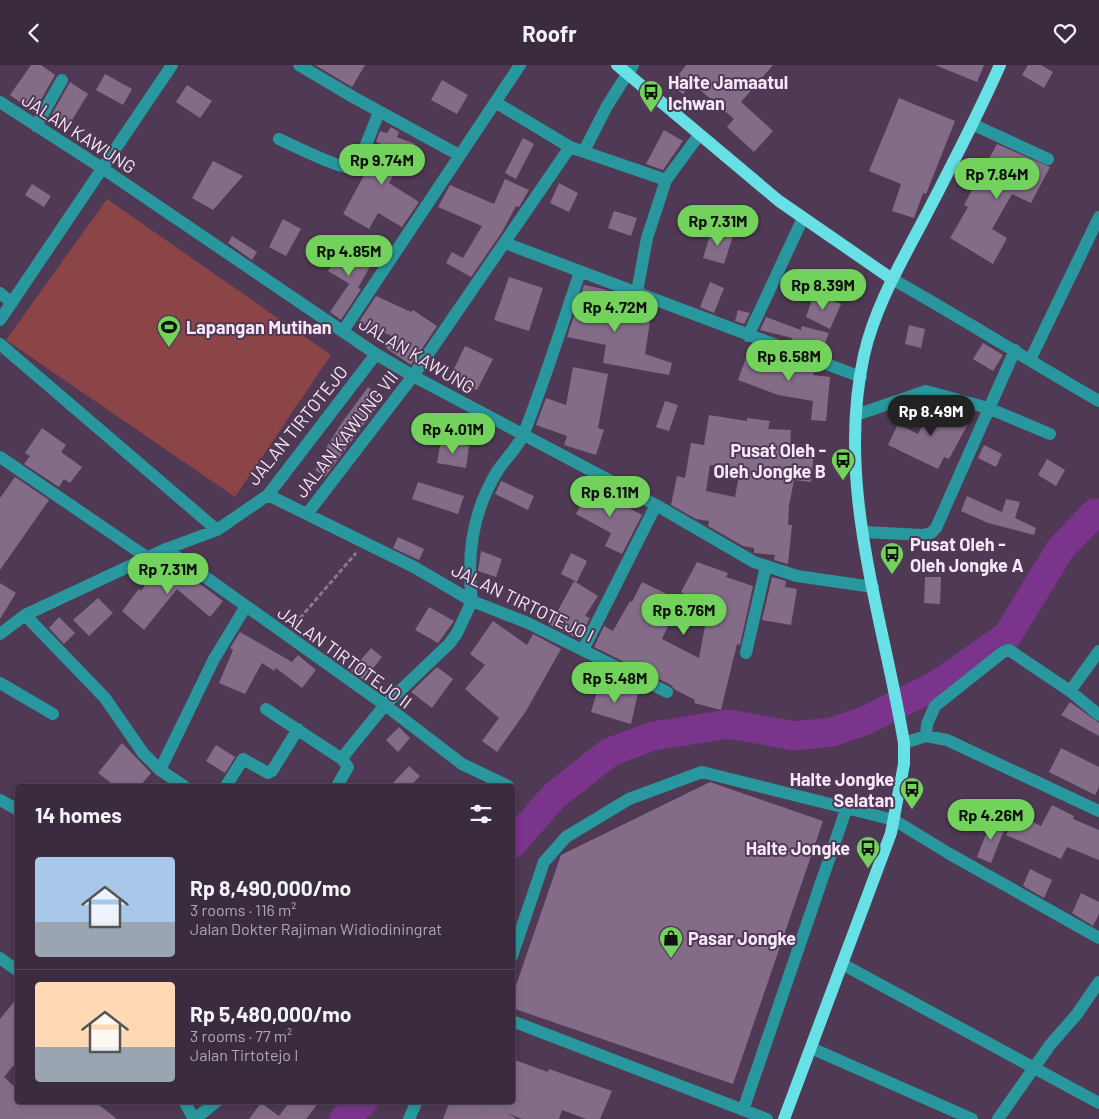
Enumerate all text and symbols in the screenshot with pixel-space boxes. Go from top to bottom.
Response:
icon: back [20,19,48,47]
icon: heart [1051,19,1079,47]
text: Roofr [522,20,577,46]
place label: Halte Jamaatul Ichwan [668,71,788,114]
bus stop icon: Halte Jamaatul Ichwan [638,79,664,113]
street label: JALAN KAWUNG [18,88,140,178]
pin: Rp 9.74M [330,143,434,186]
text: Rp 9.74M [350,150,414,169]
pin: Rp 7.84M [945,157,1049,200]
text: Rp 7.84M [965,164,1029,183]
pin: Rp 7.31M [666,205,770,247]
text: Rp 7.31M [688,211,748,230]
pin: Rp 4.85M [297,235,401,277]
text: Rp 4.85M [317,241,381,260]
pin: Rp 8.39M [771,269,875,311]
text: Rp 8.39M [791,275,855,294]
pin: Rp 4.72M [563,291,667,333]
text: Rp 4.72M [583,297,647,316]
street label: JALAN KAWUNG [355,312,479,398]
sports icon: Lapangan Mutihan [156,314,182,348]
place label: Lapangan Mutihan [186,316,332,338]
pin: Rp 6.58M [737,339,841,382]
text: Rp 6.58M [757,346,821,365]
street label: JALAN TIRTOTEJO [242,361,352,489]
street label: JALAN KAWUNG VII [290,366,402,502]
pin: Rp 8.49M [879,395,983,437]
text: Rp 8.49M [899,401,963,420]
pin: Rp 4.01M [401,413,505,455]
text: Rp 4.01M [422,419,484,438]
place label: Pusat Oleh - Oleh Jongke B [713,439,826,482]
bus stop icon: Pusat Oleh - Oleh Jongke B [830,447,856,481]
pin: Rp 6.11M [558,475,662,518]
text: Rp 6.11M [581,482,639,501]
place label: Pusat Oleh - Oleh Jongke A [910,533,1024,576]
bus stop icon: Pusat Oleh - Oleh Jongke A [879,541,905,575]
pin: Rp 7.31M [116,553,220,595]
street label: JALAN TIRTOTEJO I [448,558,598,646]
text: Rp 7.31M [138,559,198,578]
pin: Rp 6.76M [632,593,736,636]
text: Rp 6.76M [653,600,716,619]
street label: JALAN TIRTOTEJO II [274,601,416,713]
pin: Rp 5.48M [563,661,667,704]
text: Rp 5.48M [583,668,647,687]
place label: Halte Jongke Selatan [790,768,894,811]
bus stop icon: Halte Jongke Selatan [899,776,925,810]
pin: Rp 4.26M [939,799,1043,841]
icon: filters [467,800,495,828]
text: 14 homes [35,802,122,827]
text: Rp 4.26M [958,805,1024,824]
bus stop icon: Halte Jongke [855,835,881,869]
place label: Halte Jongke [746,837,850,859]
text: Rp 8,490,000/mo [190,875,351,900]
icon: home [75,877,135,937]
text: 3 rooms · 116 m² [190,900,296,919]
text: Jalan Dokter Rajiman Widiodiningrat [190,919,442,938]
shop icon: Pasar Jongke [658,925,684,959]
place label: Pasar Jongke [688,927,796,949]
text: Rp 5,480,000/mo [190,1001,351,1026]
icon: home [75,1002,135,1062]
text: 3 rooms · 77 m² [190,1026,292,1045]
text: Jalan Tirtotejo I [190,1045,298,1064]

